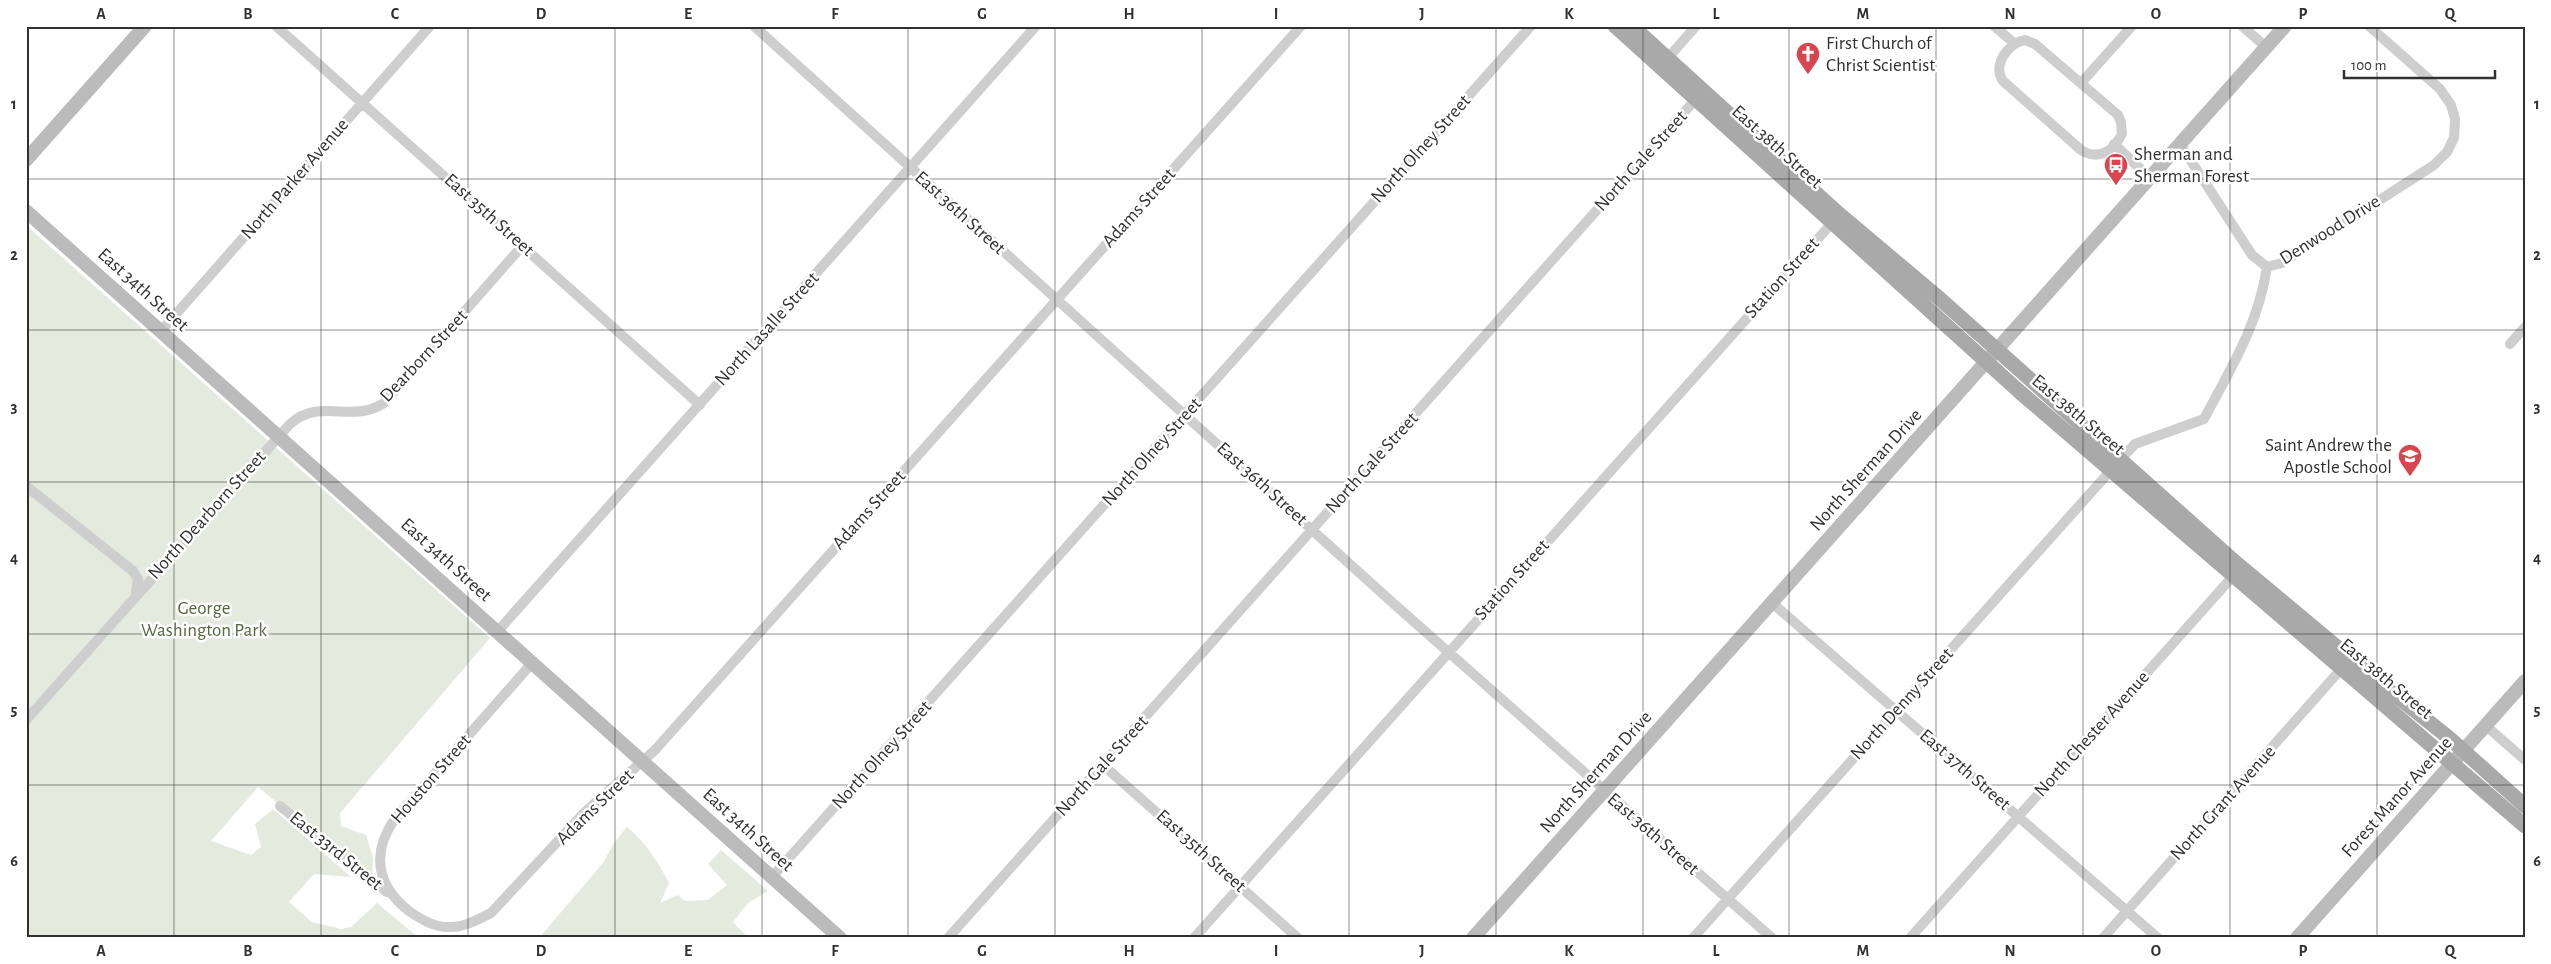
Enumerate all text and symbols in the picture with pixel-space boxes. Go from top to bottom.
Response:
text: A [96,6,106,22]
text: B [243,6,253,22]
text: C [391,6,400,22]
text: D [536,6,547,22]
text: E [684,6,692,22]
text: F [831,6,839,22]
text: G [977,6,987,22]
text: H [1123,6,1135,22]
text: I [1274,6,1278,22]
text: J [1419,6,1425,22]
text: K [1564,6,1574,22]
text: L [1713,6,1720,22]
text: M [1857,6,1869,22]
text: N [2004,6,2016,22]
text: O [2151,6,2161,22]
text: P [2299,6,2308,22]
text: Q [2445,6,2457,23]
place label: First Church of Christ Scientist [1826,34,1935,75]
church icon: First Church of Christ Scientist [1795,41,1821,75]
scale bar [2344,48,2495,80]
text: 100 m [2351,58,2386,73]
street label: North Olney Street [1368,91,1474,207]
text: 1 [11,96,17,112]
text: 1 [2534,96,2540,112]
street label: East 38th Street [1728,102,1826,192]
street label: North Gale Street [1591,107,1691,215]
street label: North Parker Avenue [238,115,352,243]
place label: Sherman and Sherman Forest [2134,145,2249,186]
bus stop icon: Sherman and Sherman Forest [2103,152,2129,186]
street label: Adams Street [1099,165,1179,251]
street label: East 36th Street [911,168,1009,258]
street label: East 35th Street [441,170,537,260]
street label: Denwood Drive [2277,192,2383,268]
street label: Station Street [1741,234,1823,322]
street label: East 34th Street [94,245,192,335]
text: 2 [10,247,18,263]
text: 2 [2533,247,2541,263]
street label: North Lasalle Street [711,269,823,389]
street label: Dearborn Street [377,306,471,406]
street label: East 38th Street [2028,371,2128,459]
street label: North Olney Street [1099,394,1205,510]
text: 3 [11,399,18,415]
text: 3 [2534,399,2541,415]
street label: North Sherman Drive [1806,405,1926,535]
street label: North Gale Street [1322,409,1422,517]
place label: Saint Andrew the Apostle School [2265,436,2392,477]
street label: East 36th Street [1213,439,1311,529]
school or university icon: Saint Andrew the Apostle School [2397,443,2423,477]
street label: North Dearborn Street [145,447,269,583]
street label: Adams Street [829,467,909,553]
street label: East 34th Street [397,515,495,605]
street label: Station Street [1471,536,1553,624]
text: 4 [10,550,18,566]
text: 4 [2533,550,2541,566]
park label: George Washington Park [141,599,267,640]
street label: East 38th Street [2336,635,2436,723]
street label: North Denny Street [1847,645,1957,763]
street label: North Chester Avenue [2031,668,2153,800]
street label: North Olney Street [829,697,935,813]
text: 5 [11,702,18,718]
text: 5 [2534,702,2541,718]
street label: North Sherman Drive [1536,707,1656,837]
street label: North Gale Street [1052,712,1152,820]
street label: East 37th Street [1916,726,2014,814]
street label: Houston Street [387,731,475,827]
street label: Forest Manor Avenue [2338,733,2456,861]
street label: North Grant Avenue [2167,742,2279,864]
street label: Adams Street [553,766,637,848]
street label: East 34th Street [699,785,797,875]
street label: East 36th Street [1604,789,1702,879]
street label: East 35th Street [1153,806,1249,896]
street label: East 33rd Street [286,808,386,894]
text: 6 [10,853,18,869]
text: 6 [2533,853,2541,869]
text: A [96,943,106,959]
text: B [243,943,253,959]
text: C [391,943,400,959]
text: D [536,943,547,959]
text: E [684,943,692,959]
text: F [831,943,839,959]
text: G [977,943,987,959]
text: H [1123,943,1135,959]
text: I [1274,943,1278,959]
text: J [1419,943,1425,959]
text: K [1564,943,1574,959]
text: L [1713,943,1720,959]
text: M [1857,943,1869,959]
text: N [2004,943,2016,959]
text: O [2151,943,2161,959]
text: P [2299,943,2308,959]
text: Q [2445,943,2457,960]

